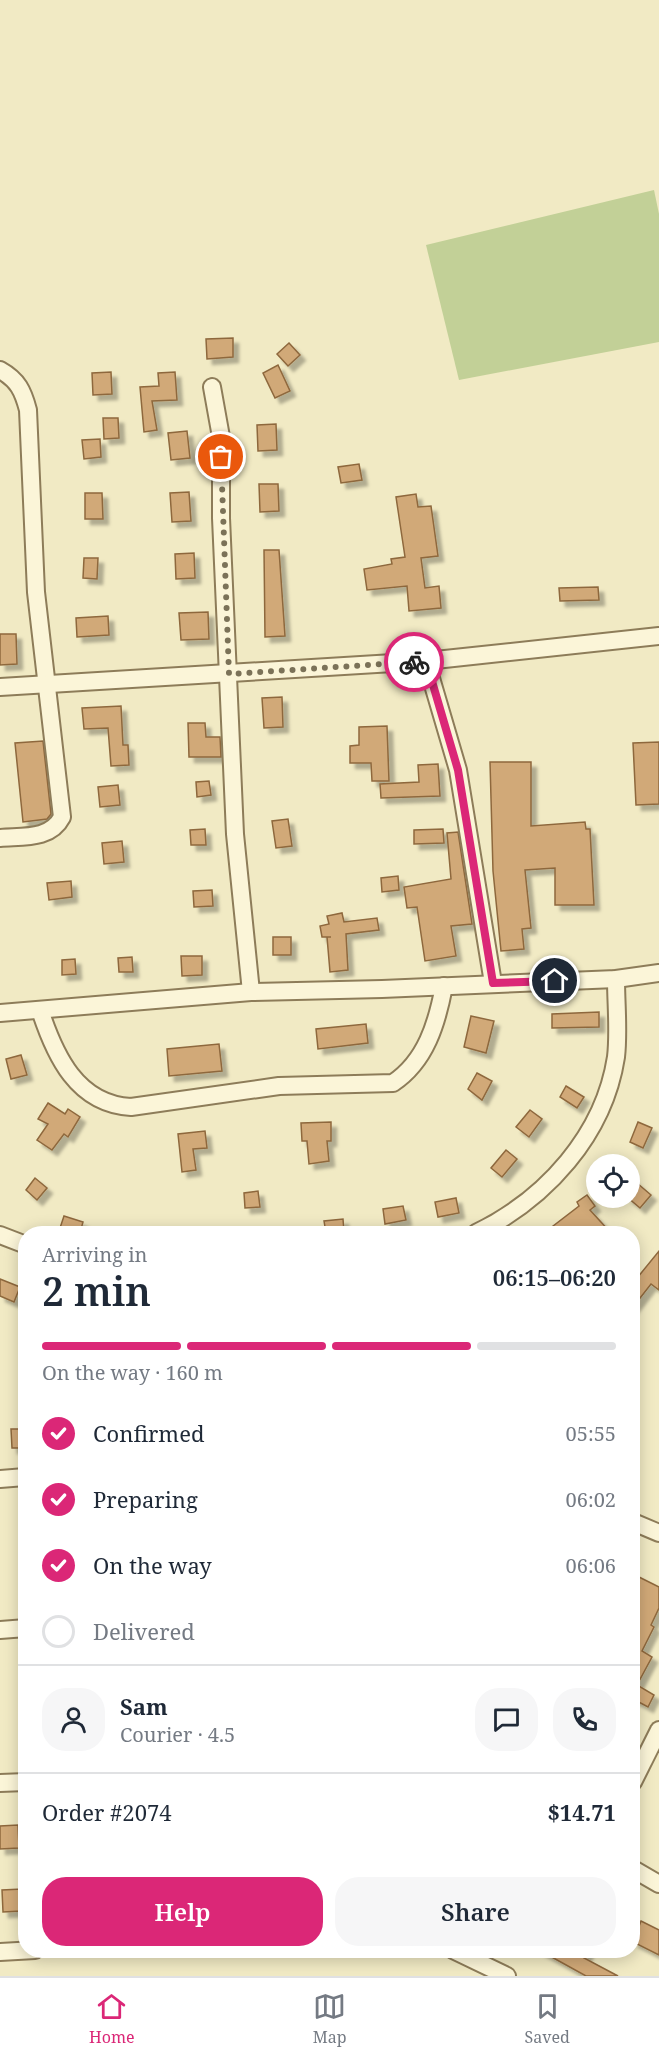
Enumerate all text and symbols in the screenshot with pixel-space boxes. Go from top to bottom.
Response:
pin [195,431,246,482]
icon: bag [204,440,237,473]
courier [384,632,444,692]
icon: bike [398,646,431,679]
pin [529,955,580,1006]
icon: home [538,964,571,997]
map controls [586,1154,640,1208]
button: locate [586,1154,640,1208]
text: Arriving in [42,1241,147,1268]
text: 06:15–06:20 [493,1262,616,1292]
text: 2 min [42,1264,151,1317]
text: On the way · 160 m [42,1359,223,1386]
icon: check [42,1417,75,1450]
text: Confirmed [93,1418,204,1448]
text: 05:55 [566,1420,616,1447]
icon: check [42,1483,75,1516]
text: Preparing [93,1484,198,1514]
text: 06:02 [566,1486,616,1513]
icon: check [42,1549,75,1582]
text: On the way [93,1550,212,1580]
text: 06:06 [566,1552,616,1579]
text: Delivered [93,1616,195,1646]
button: person [42,1688,105,1751]
button: chat [475,1688,538,1751]
button: phone [553,1688,616,1751]
text: Sam [120,1691,168,1721]
text: Courier · 4.5 [120,1721,235,1748]
text: Order #2074 [42,1797,172,1827]
text: $14.71 [547,1797,616,1827]
button: Help [42,1877,323,1946]
button: Share [335,1877,616,1946]
tab: Home [89,1990,135,2048]
tab: Map [313,1990,347,2048]
tab: Saved [525,1990,570,2048]

